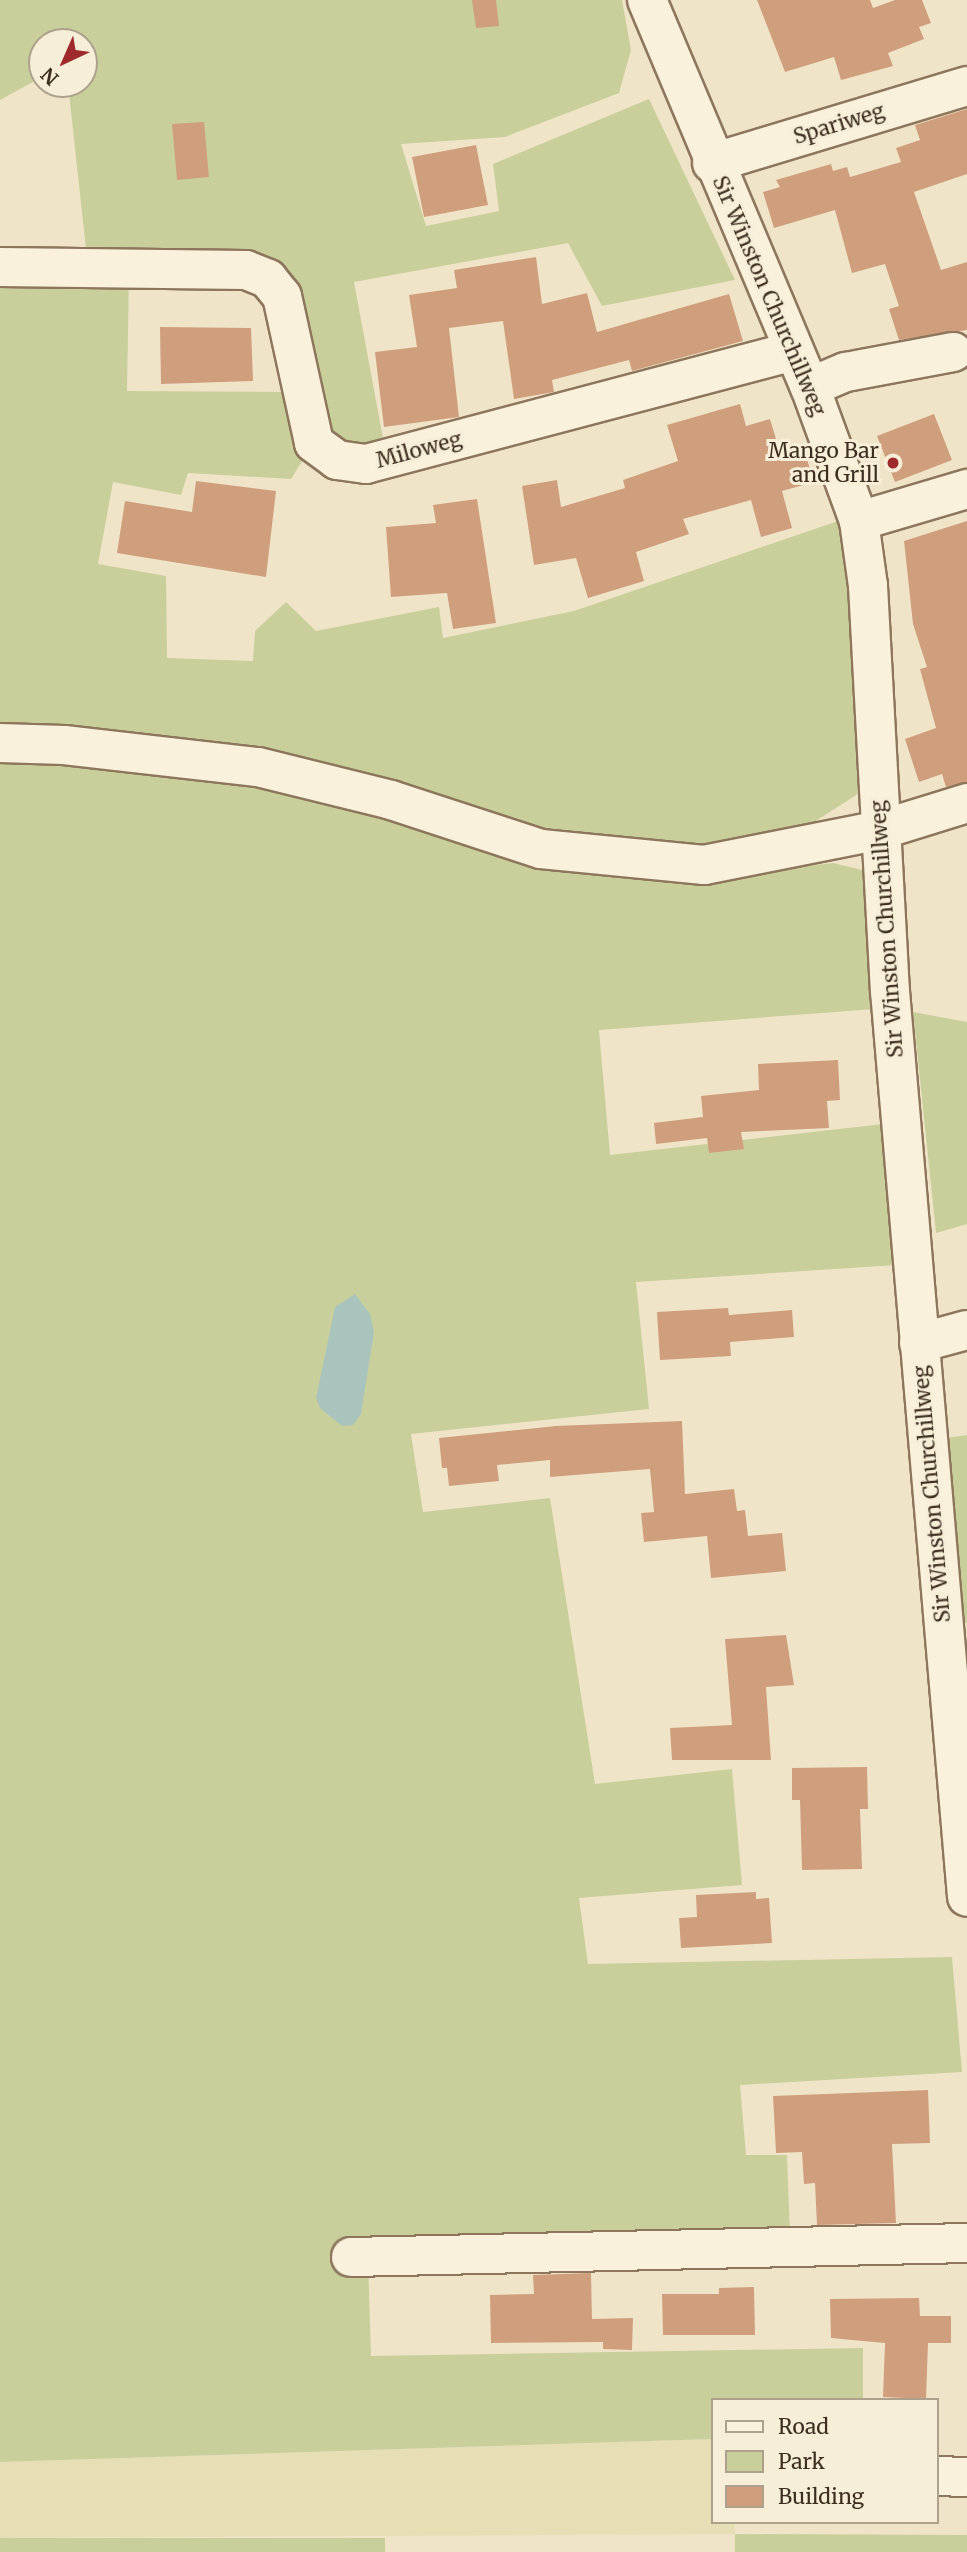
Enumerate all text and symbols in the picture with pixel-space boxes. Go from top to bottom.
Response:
north arrow [28,28,98,98]
text: N [36,63,64,91]
street label: Spariweg [790,98,888,150]
street label: Sir Winston Churchillweg [707,172,831,420]
street label: Miloweg [373,426,465,474]
place label: Mango Bar and Grill [768,438,879,488]
marker: Mango Bar and Grill [885,455,901,471]
street label: Sir Winston Churchillweg [865,799,909,1059]
street label: Sir Winston Churchillweg [908,1364,956,1624]
legend [712,2398,939,2524]
text: Road [778,2413,829,2440]
text: Park [778,2448,825,2475]
text: Building [778,2483,864,2510]

